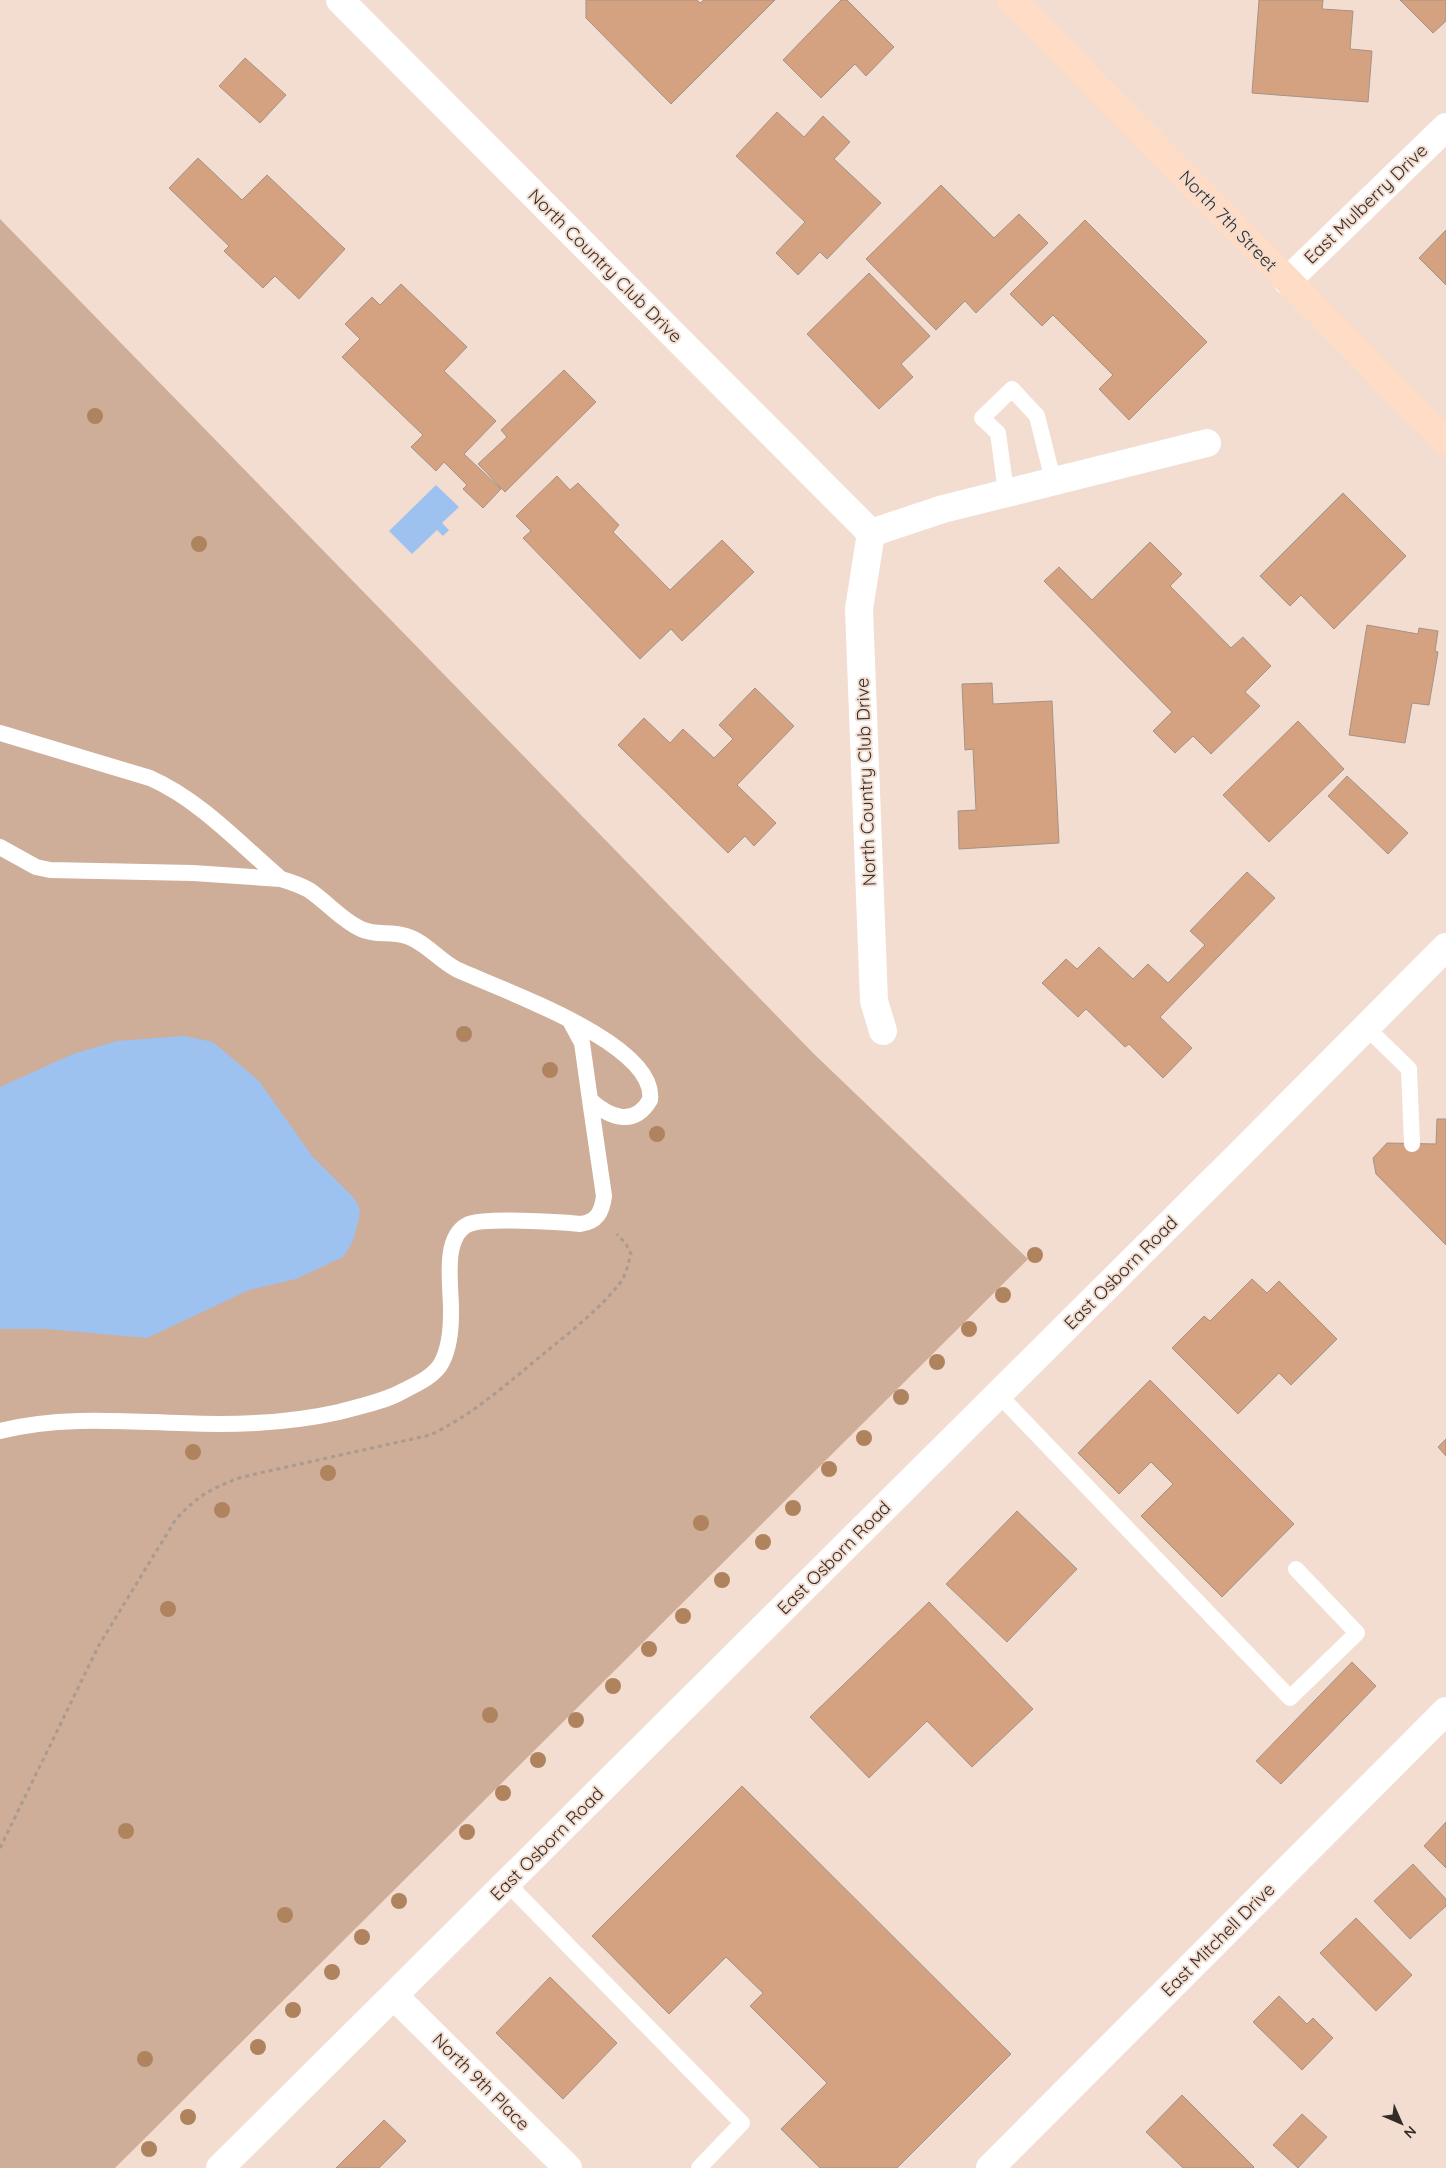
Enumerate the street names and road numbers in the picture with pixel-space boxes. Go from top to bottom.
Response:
street label: East Mulberry Drive [1299,139,1432,269]
street label: North 7th Street [1174,165,1282,276]
street label: North Country Club Drive [523,184,687,348]
street label: North Country Club Drive [850,677,881,887]
street label: East Osborn Road [1059,1211,1182,1334]
street label: East Osborn Road [772,1496,895,1619]
street label: East Osborn Road [485,1782,608,1905]
street label: East Mitchell Drive [1156,1878,1279,2001]
street label: North 9th Place [428,2028,535,2135]

